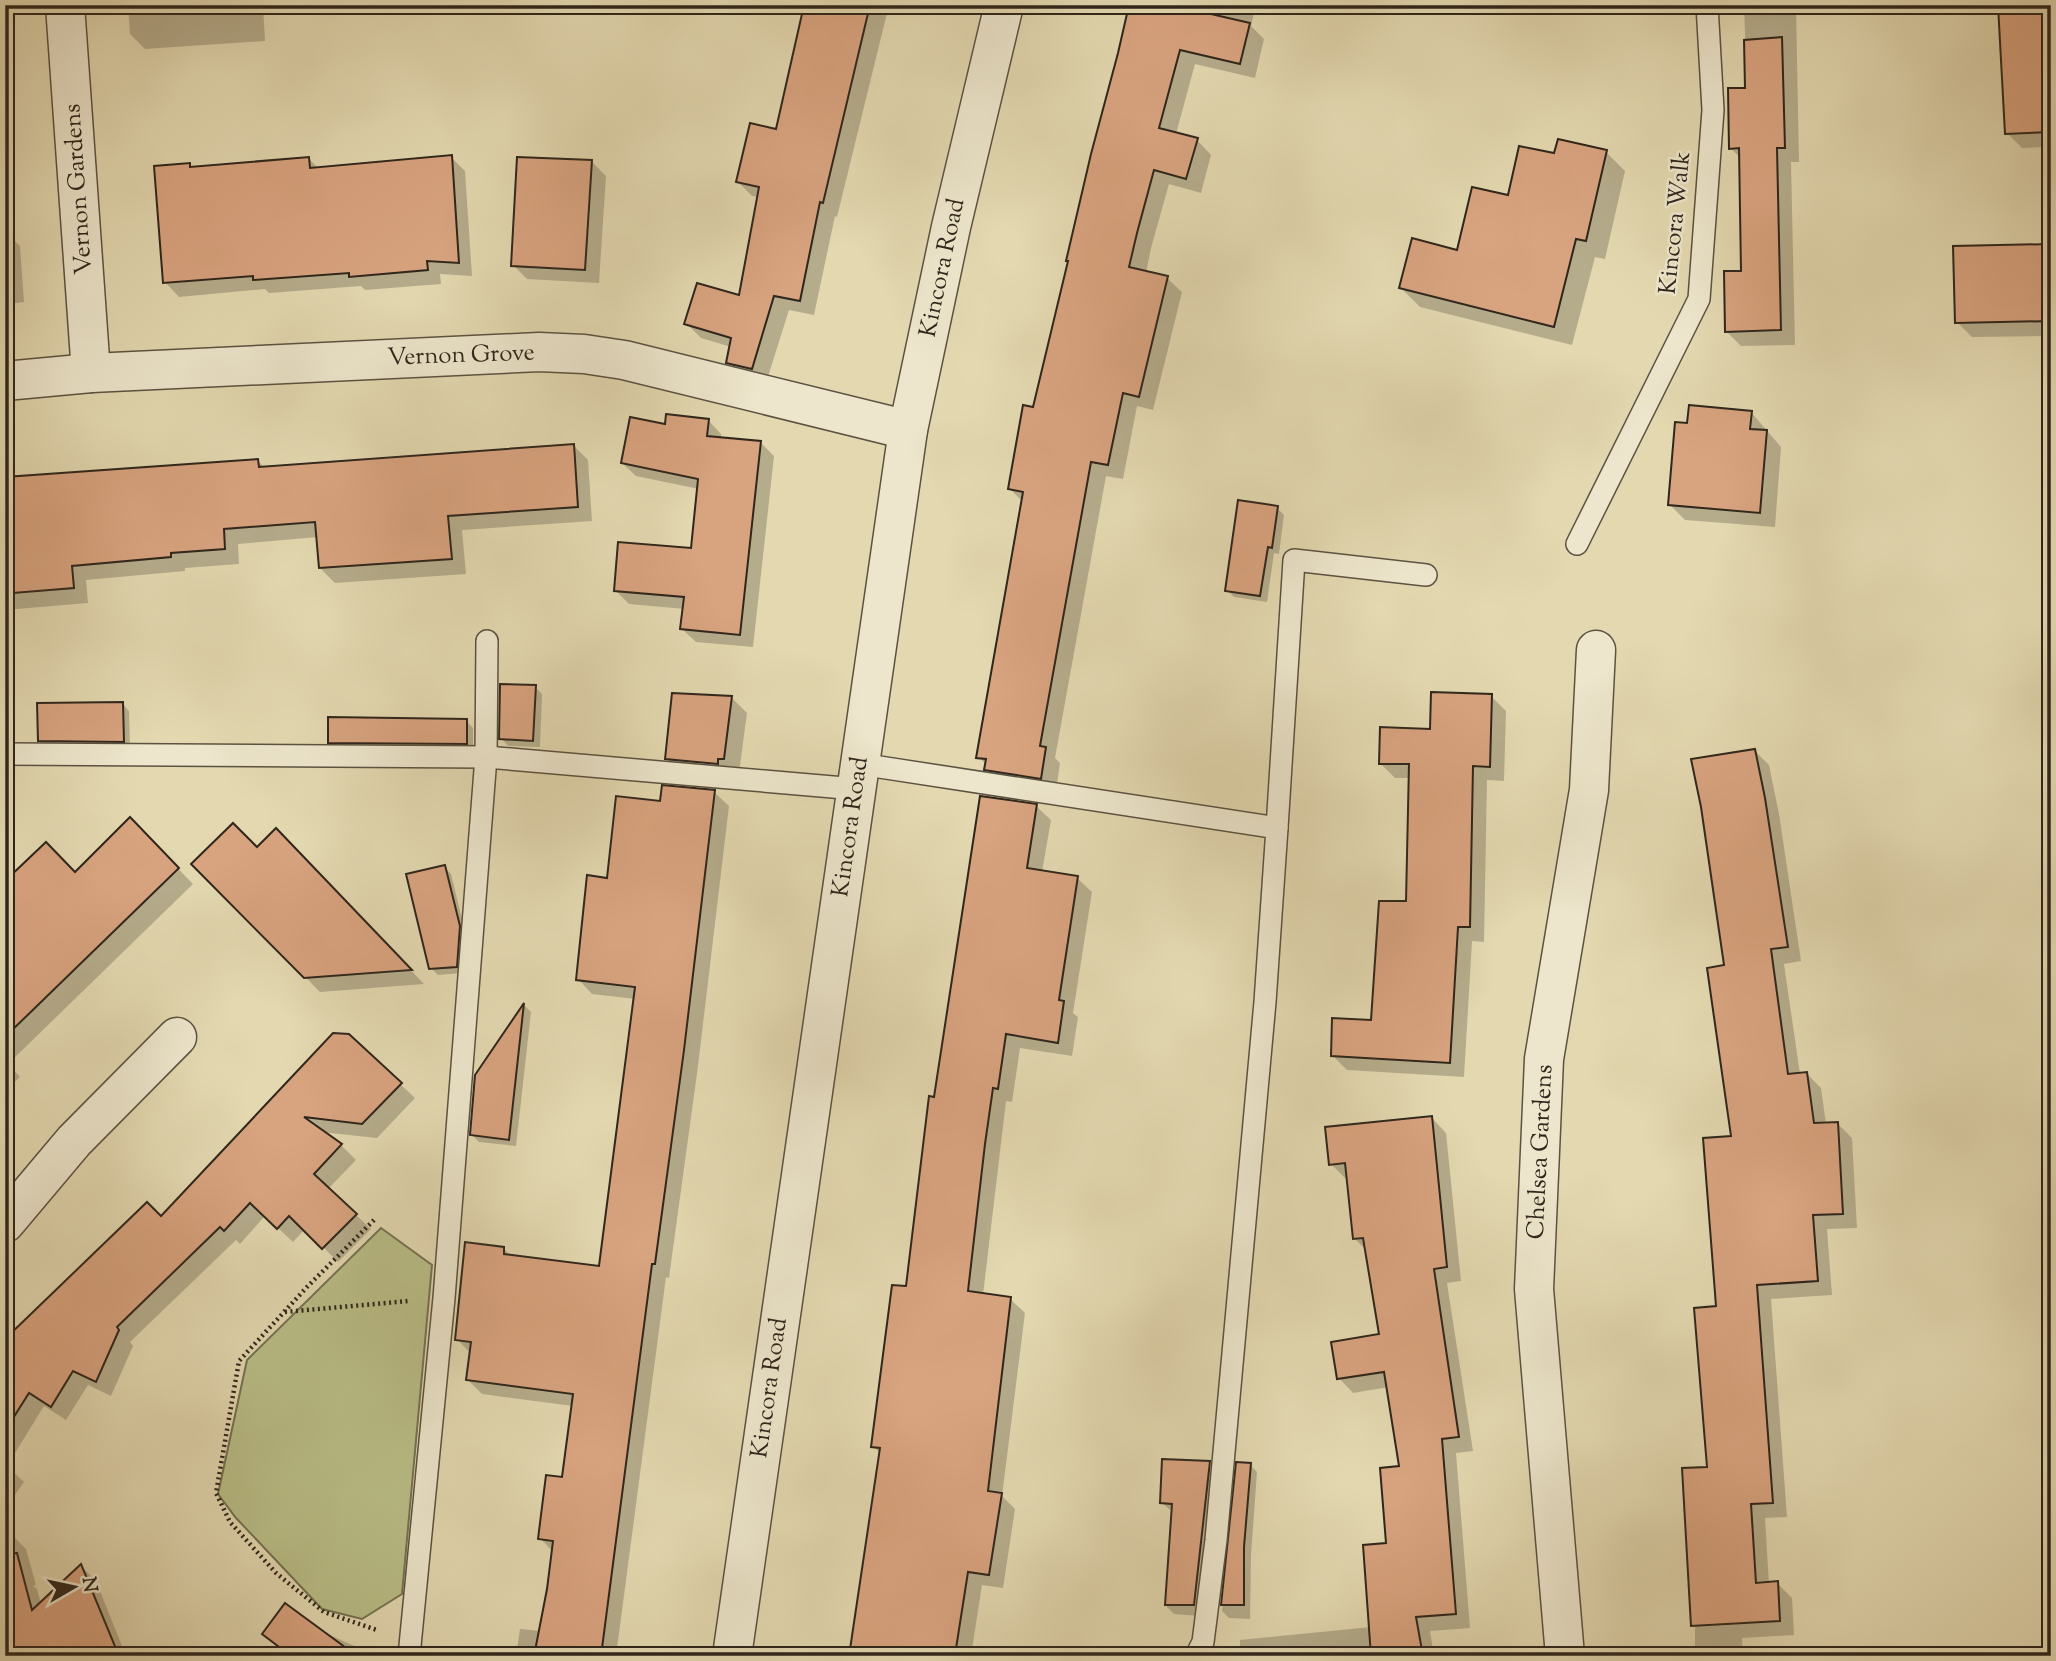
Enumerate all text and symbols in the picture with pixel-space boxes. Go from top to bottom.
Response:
street label: Vernon Gardens [56,102,102,276]
street label: Kincora Walk [1652,150,1700,296]
street label: Kincora Road [912,195,974,341]
street label: Vernon Grove [387,336,535,376]
street label: Kincora Road [824,754,878,899]
street label: Chelsea Gardens [1519,1064,1563,1240]
street label: Kincora Road [743,1315,797,1460]
north arrow [38,1552,108,1622]
text: N [74,1575,103,1594]

